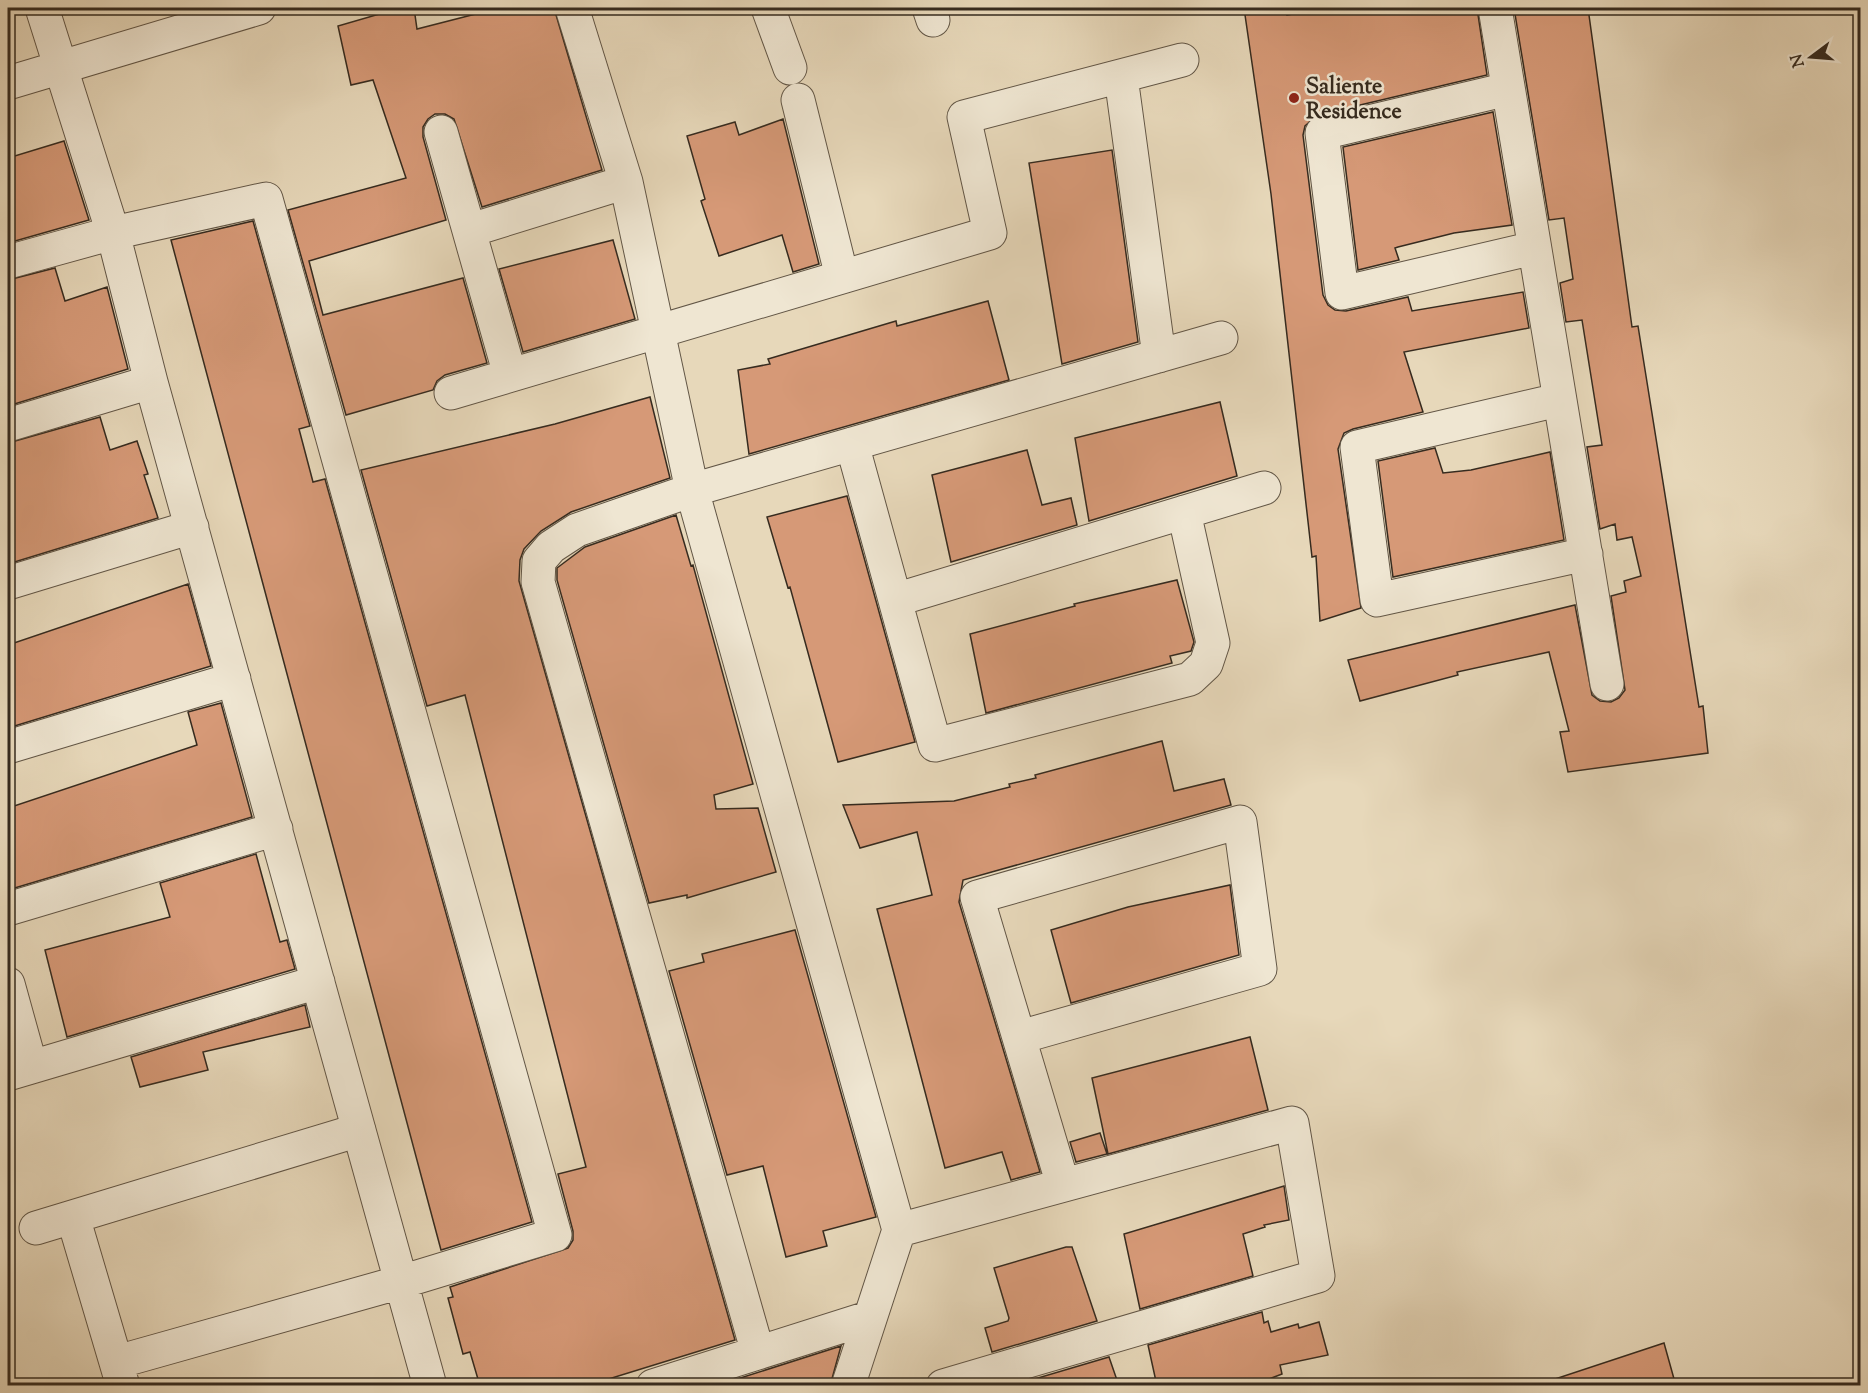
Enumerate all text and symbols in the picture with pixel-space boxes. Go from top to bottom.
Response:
north arrow [1781,27,1841,87]
text: N [1786,51,1812,70]
place label: Saliente Residence [1306,72,1402,129]
marker: Saliente Residence [1287,91,1301,105]

